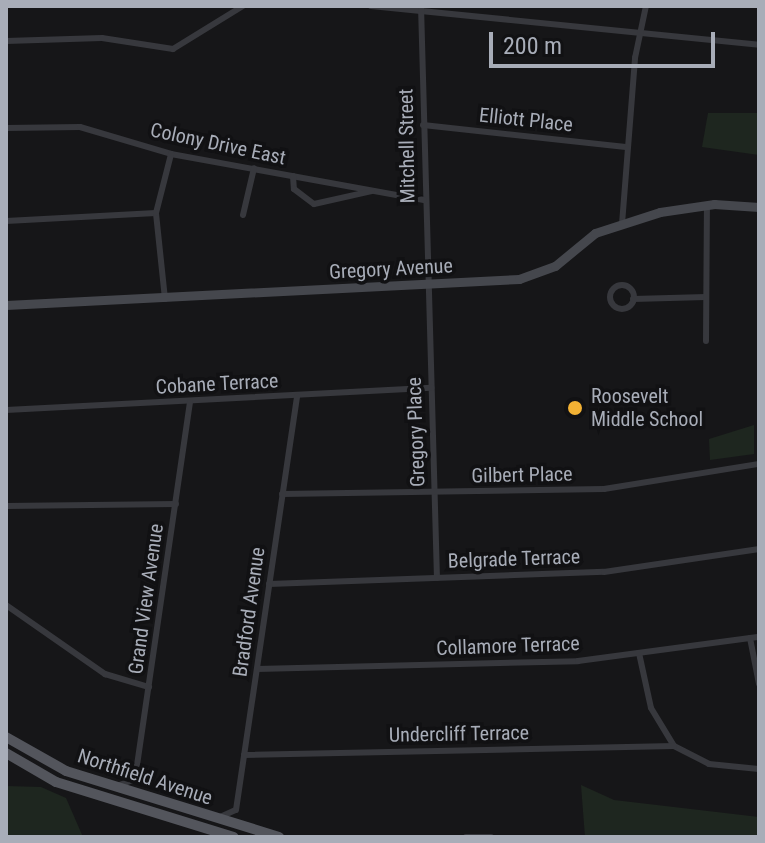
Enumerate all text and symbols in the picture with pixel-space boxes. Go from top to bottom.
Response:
scale bar [493,16,719,66]
text: 200 m [503,32,562,60]
street label: Mitchell Street [394,89,420,203]
street label: Elliott Place [478,103,574,137]
street label: Colony Drive East [148,118,288,170]
street label: Gregory Avenue [329,254,453,284]
street label: Cobane Terrace [155,369,279,399]
street label: Gregory Place [402,377,430,487]
place label: Roosevelt Middle School [591,384,703,431]
marker: Roosevelt Middle School [566,399,584,417]
street label: Gilbert Place [471,462,573,488]
street label: Grand View Avenue [124,522,168,676]
street label: Belgrade Terrace [447,545,581,573]
street label: Bradford Avenue [228,546,270,678]
street label: Collamore Terrace [436,631,580,661]
street label: Undercliff Terrace [389,721,529,747]
street label: Northfield Avenue [75,744,215,810]

